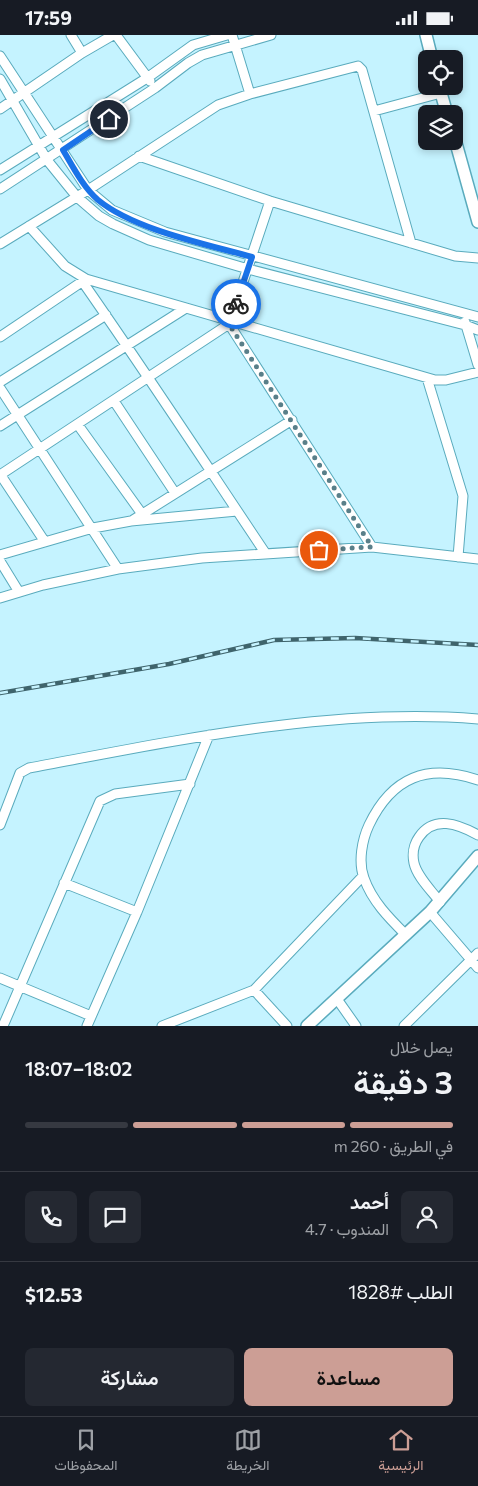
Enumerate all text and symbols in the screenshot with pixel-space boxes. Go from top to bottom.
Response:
text: 17:59 [25,6,72,29]
map controls [418,50,463,150]
button: locate [418,50,463,95]
pin [88,98,130,140]
icon: home [95,105,123,133]
button: layers [418,105,463,150]
courier [211,279,261,329]
icon: bike [222,290,250,318]
pin [298,529,340,571]
icon: bag [305,536,333,564]
text: يصل خلال [390,1037,453,1056]
text: 18:02–18:07 [25,1057,132,1080]
text: 3 دقيقة [353,1061,453,1101]
text: في الطريق · 260 m [334,1136,453,1155]
text: أحمد [350,1190,389,1213]
button: phone [25,1191,77,1243]
button: chat [89,1191,141,1243]
button: person [401,1191,453,1243]
text: المندوب · 4.7 [305,1219,389,1238]
text: الطلب #1828 [348,1280,453,1303]
text: $12.53 [25,1283,83,1306]
button: مشاركة [25,1348,234,1406]
button: مساعدة [244,1348,453,1406]
tab: المحفوظات [54,1426,117,1478]
tab: الخريطة [226,1426,270,1478]
tab: الرئيسية [378,1426,424,1478]

